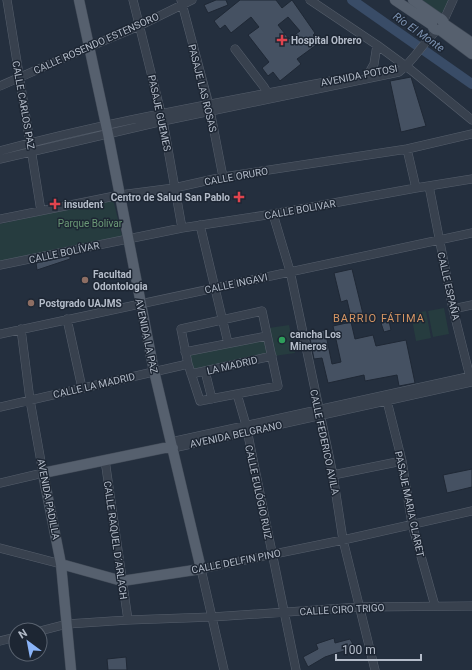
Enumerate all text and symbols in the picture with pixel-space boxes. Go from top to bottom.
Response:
water label: Río El Monte [390,10,447,55]
street label: CALLE ROSENDO ESTENSORO [32,11,161,76]
marker: Hospital Obrero [276,34,288,46]
place label: Hospital Obrero [291,35,362,46]
street label: PASAJE LAS ROSAS [186,43,219,133]
street label: CALLE CARLOS PAZ [10,60,37,150]
street label: AVENIDA POTOSI [320,63,398,88]
street label: PASAJE GUEMES [146,74,173,152]
street label: CALLE ORURO [203,165,269,188]
marker: Centro de Salud San Pablo [233,191,245,203]
place label: Centro de Salud San Pablo [111,192,230,203]
marker: insudent [49,198,61,210]
street label: CALLE BOLIVAR [264,198,336,221]
place label: insudent [64,199,104,210]
park label: Parque Bolívar [58,218,123,229]
street label: CALLE BOLÍVAR [28,239,100,265]
street label: CALLE ESPAÑA [435,251,463,322]
place label: Facultad Odontologia [93,269,148,292]
street label: CALLE INGAVI [204,271,268,296]
marker: Facultad Odontologia [80,275,90,285]
marker: Postgrado UAJMS [26,298,36,308]
place label: Postgrado UAJMS [39,298,122,309]
street label: AVENIDA LA PAZ [133,298,160,374]
district label: BARRIO FÁTIMA [333,312,425,325]
place label: cancha Los Mineros [290,329,341,352]
marker: cancha Los Mineros [277,335,287,345]
street label: LA MADRID [206,354,259,377]
street label: CALLE LA MADRID [52,371,136,400]
street label: CALLE FEDERICO AVILA [308,388,341,496]
street label: AVENIDA BELGRANO [189,419,283,450]
street label: CALLE EULÓGIO RUIZ [243,444,275,540]
street label: PASAJE MARIA CLARET [393,450,426,558]
street label: AVENIDA PADILLA [35,458,62,541]
street label: CALLE RAQUEL D´ARLACH [102,480,129,600]
street label: CALLE DELFIN PINO [191,547,282,576]
street label: CALLE CIRO TRIGO [299,602,385,617]
north arrow [8,622,48,662]
text: N [16,626,30,642]
scale bar [336,636,421,662]
text: 100 m [342,643,376,657]

